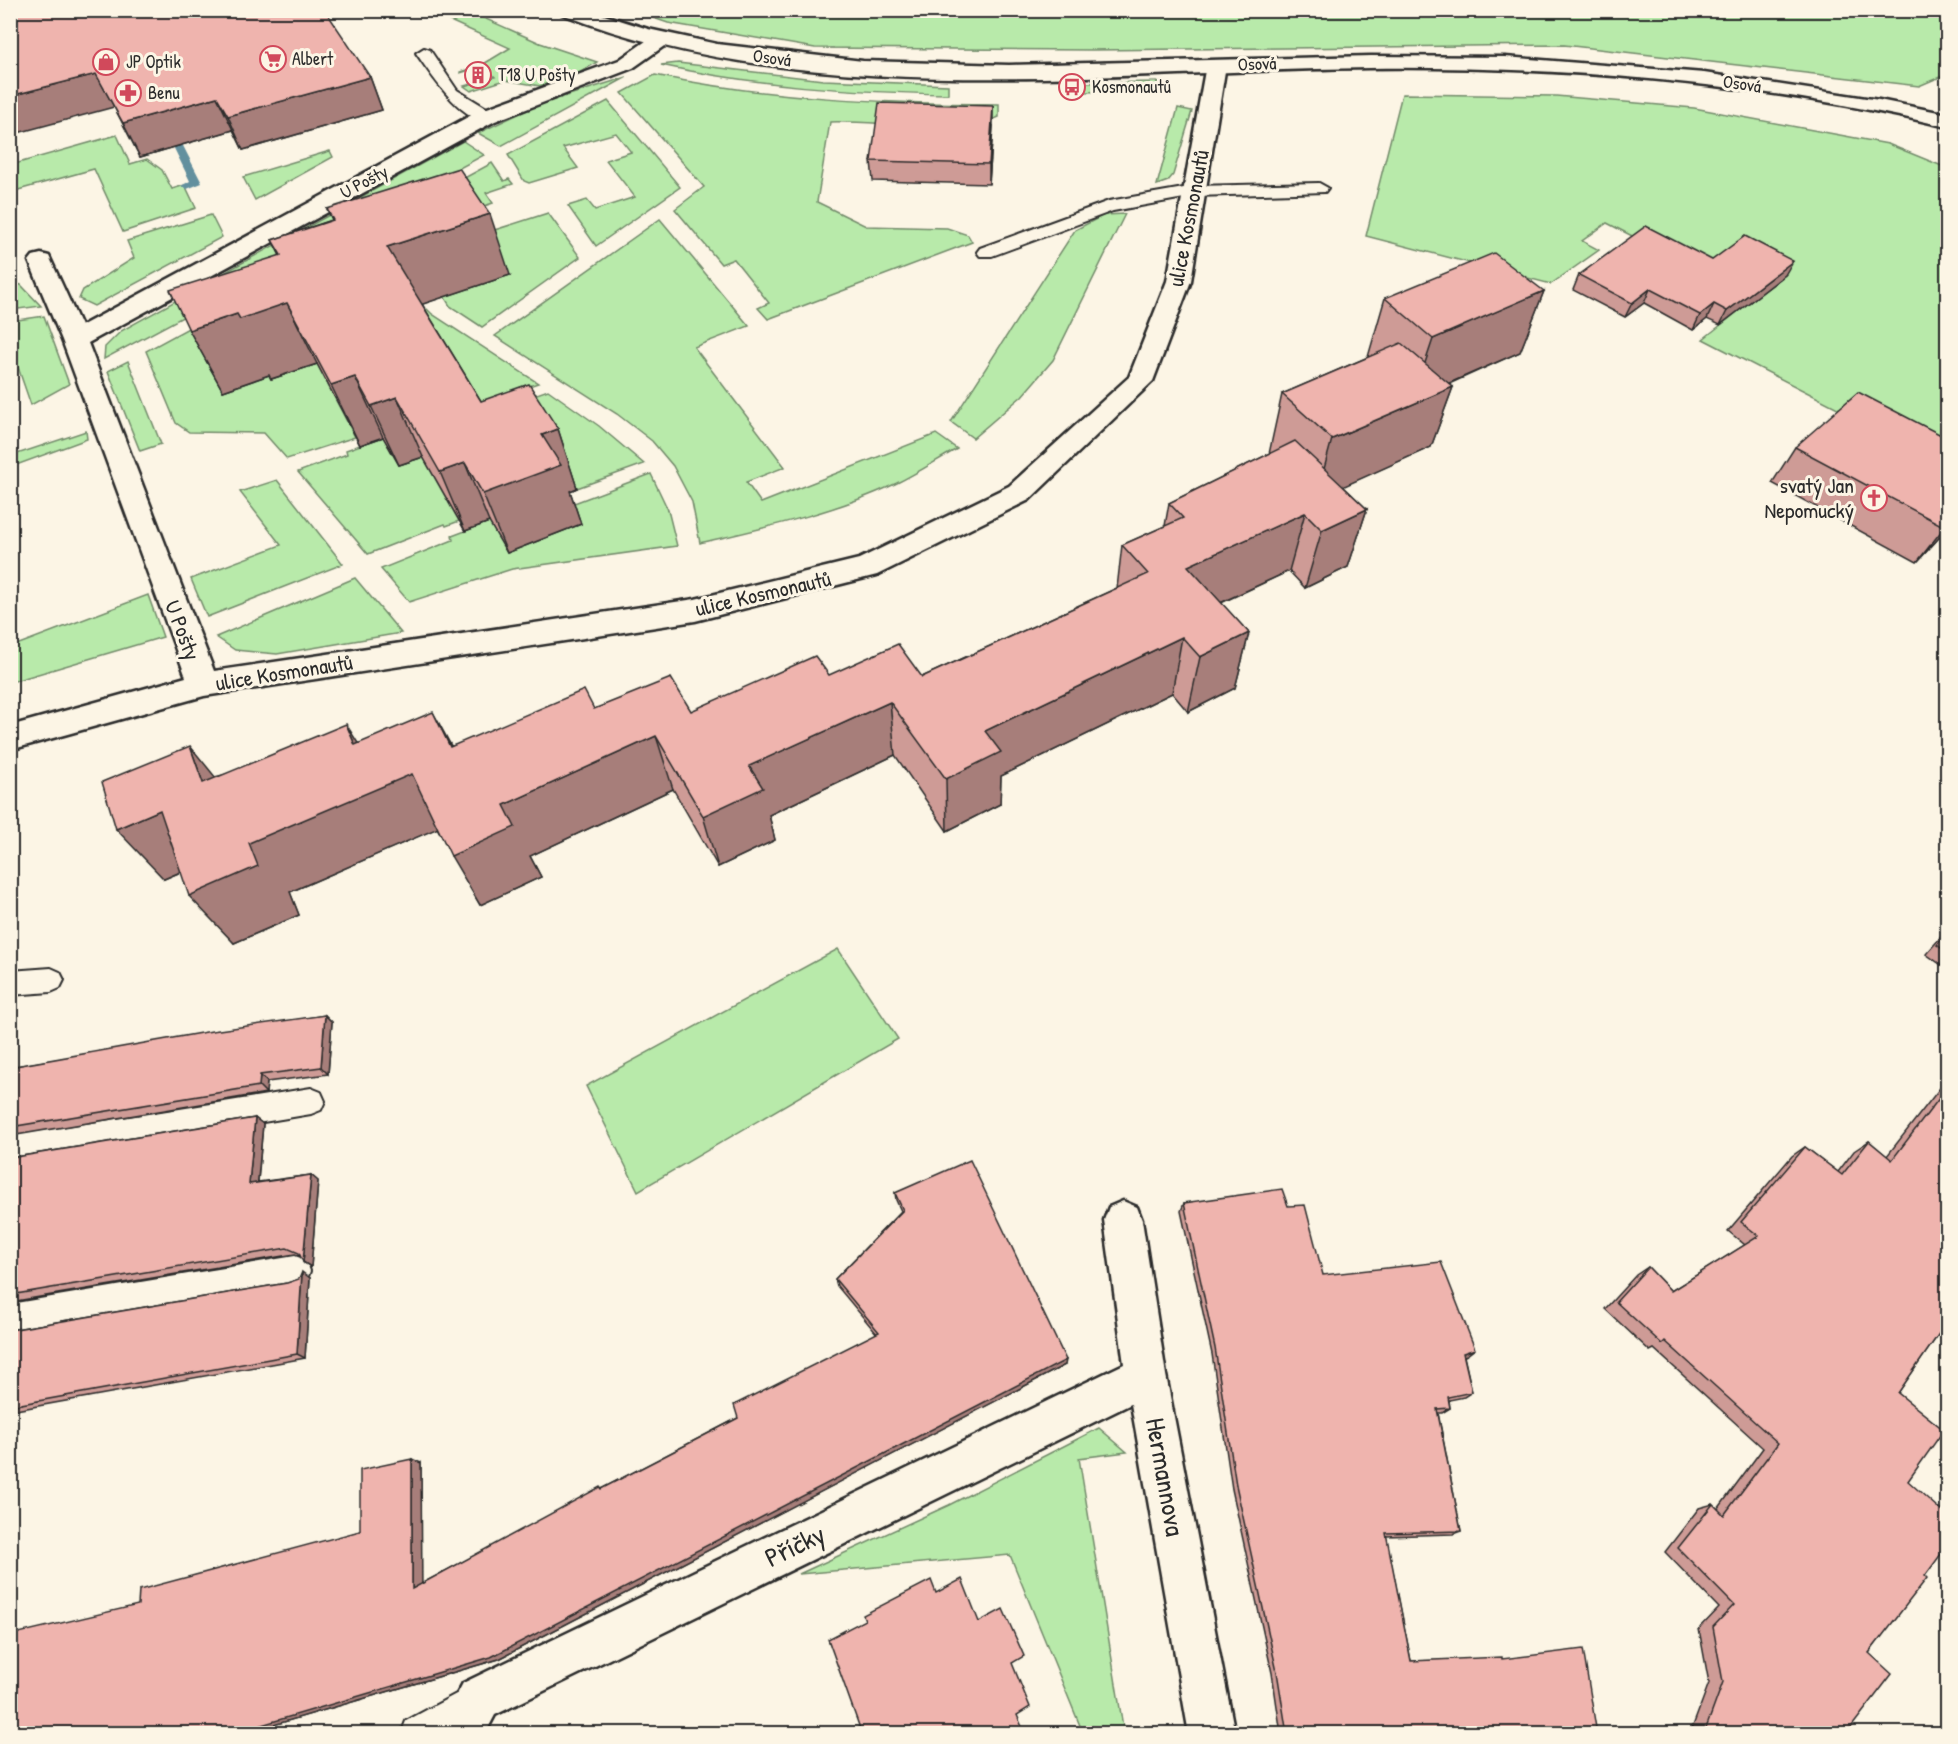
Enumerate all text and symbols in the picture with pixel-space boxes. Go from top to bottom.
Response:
street label: Osová [751,43,793,72]
supermarket icon: Albert [258,44,288,74]
place label: Albert [292,46,334,71]
shop icon: JP Optik [91,47,121,77]
place label: JP Optik [126,49,181,74]
street label: Osová [1237,50,1277,77]
building icon: T18 U Pošty [463,60,493,90]
place label: T18 U Pošty [498,62,576,87]
street label: Osová [1721,68,1763,99]
bus stop icon: Kosmonautů [1057,72,1087,102]
place label: Kosmonautů [1092,74,1171,99]
pharmacy icon: Benu [113,78,143,108]
place label: Benu [148,80,180,105]
street label: ulice Kosmonautů [1160,147,1216,289]
street label: U Pošty [336,158,392,204]
place label: svatý Jan Nepomucký [1765,470,1854,525]
church icon: svatý Jan Nepomucký [1859,483,1889,513]
street label: ulice Kosmonautů [692,563,834,623]
street label: U Pošty [158,596,208,664]
street label: ulice Kosmonautů [213,646,355,698]
street label: Hermannova [1138,1415,1194,1539]
street label: Příčky [759,1515,831,1576]

